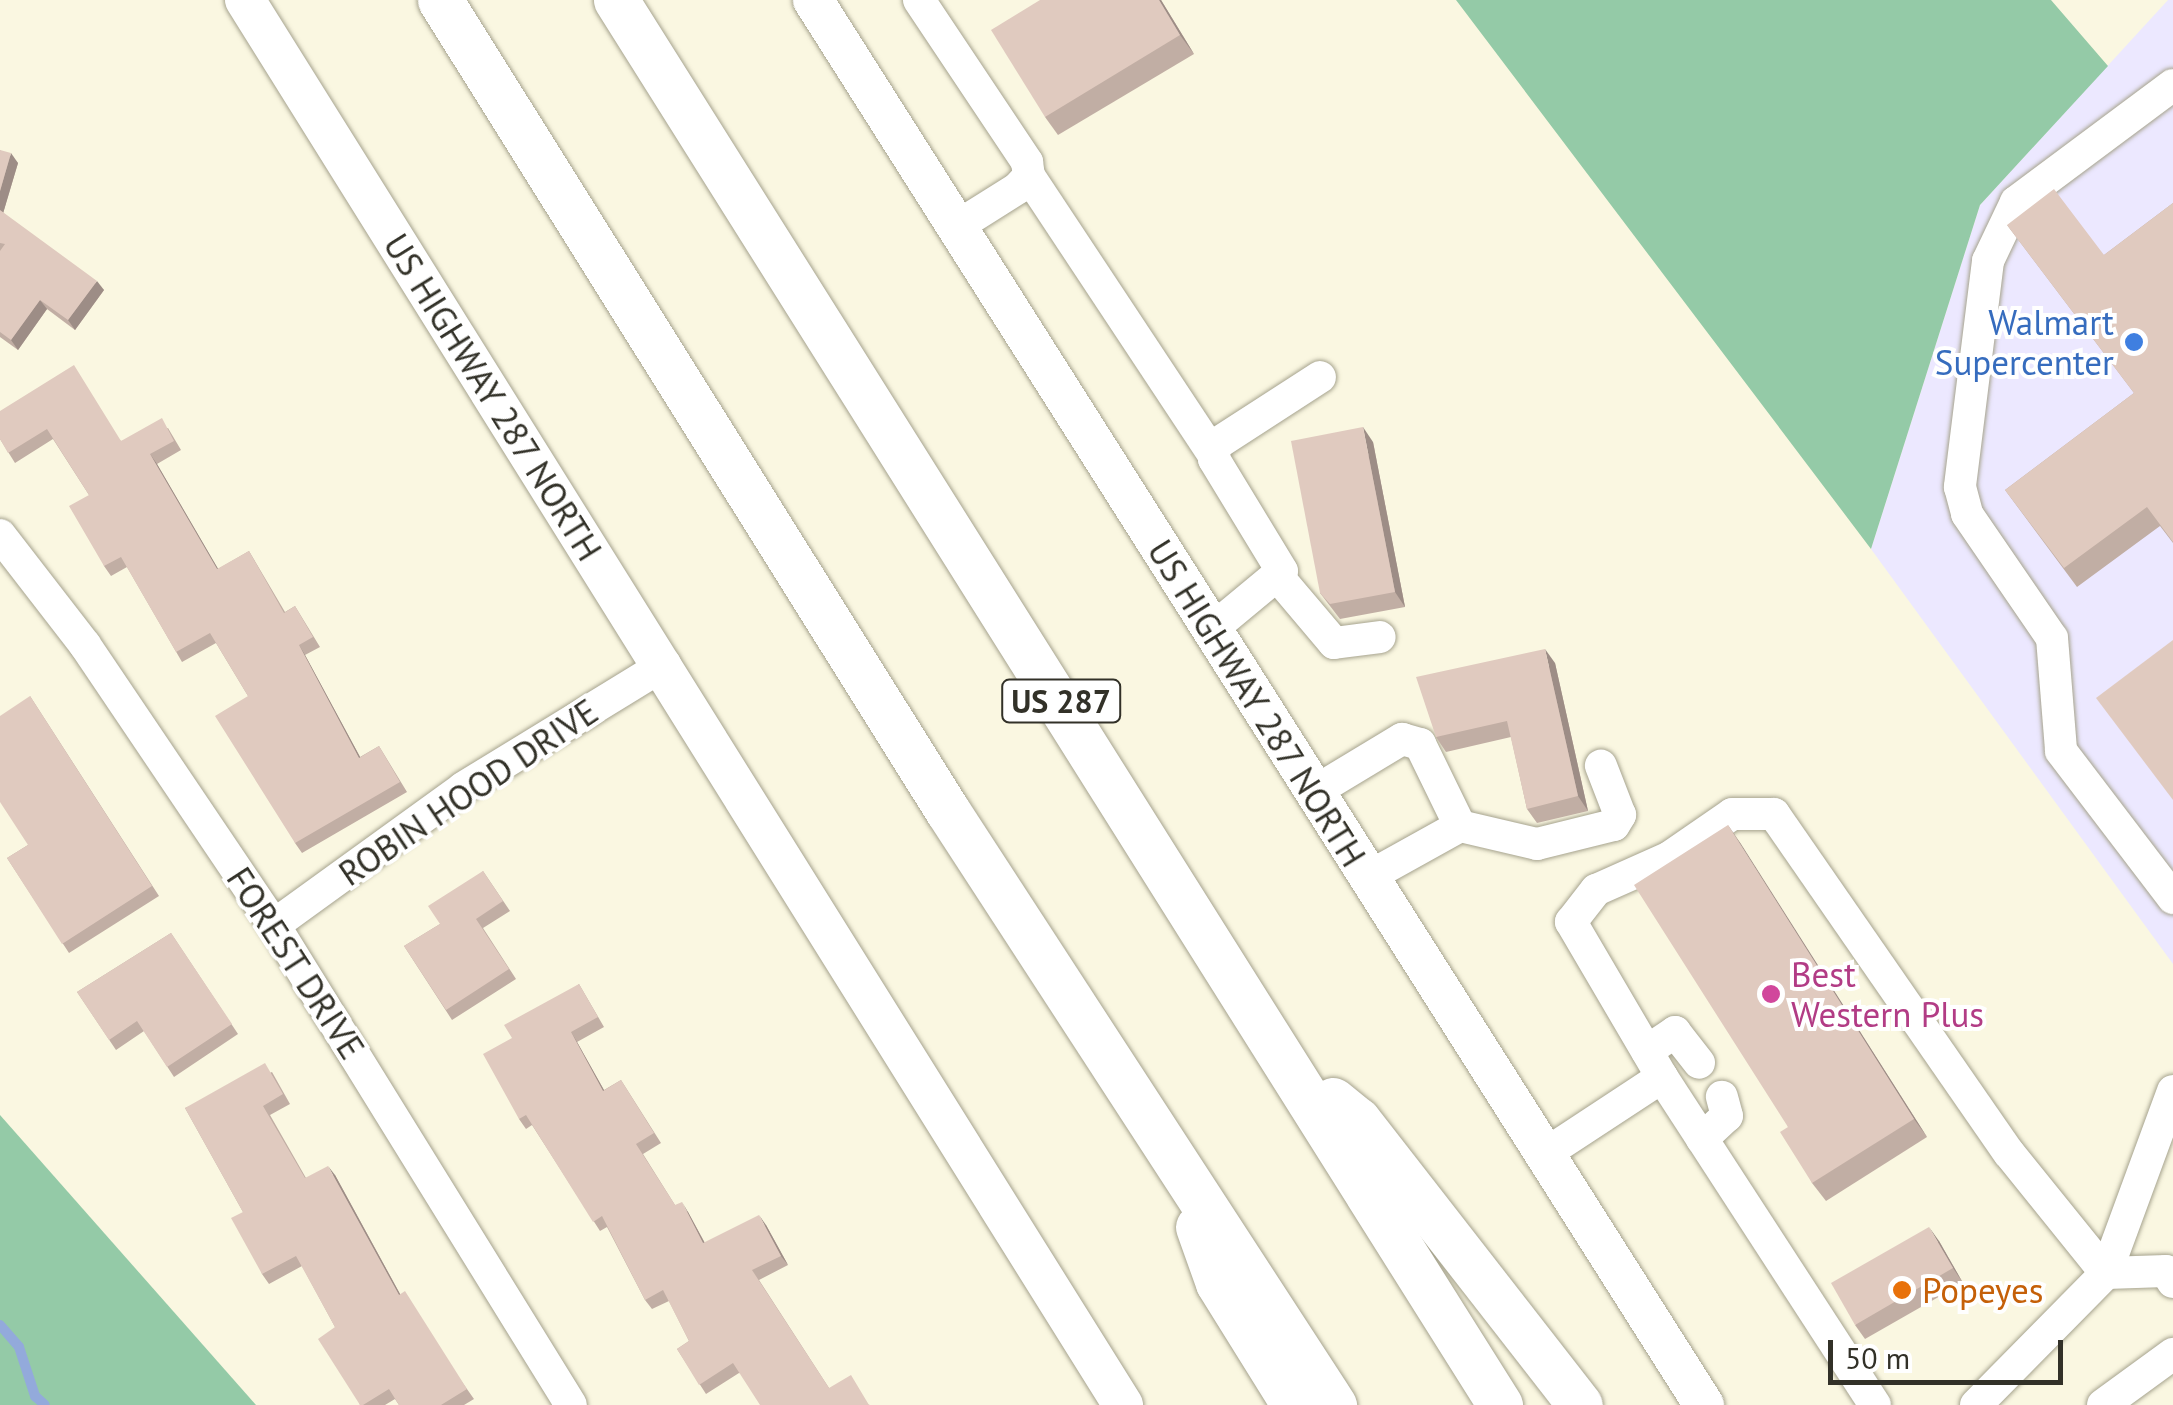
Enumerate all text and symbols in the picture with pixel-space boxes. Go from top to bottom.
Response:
street label: US HIGHWAY 287 NORTH [374,225,612,569]
place label: Walmart Supercenter [1935,301,2114,383]
marker: Walmart Supercenter [2123,331,2145,353]
street label: US HIGHWAY 287 NORTH [1138,531,1376,875]
road number: US 287 [1001,674,1121,728]
street label: ROBIN HOOD DRIVE [331,690,605,894]
street label: FOREST DRIVE [218,859,374,1067]
place label: Best Western Plus [1791,953,1984,1035]
marker: Best Western Plus [1760,983,1782,1005]
place label: Popeyes [1922,1269,2043,1311]
marker: Popeyes [1891,1279,1913,1301]
scale bar [1833,1320,2068,1382]
text: 50 m [1845,1338,1910,1377]

